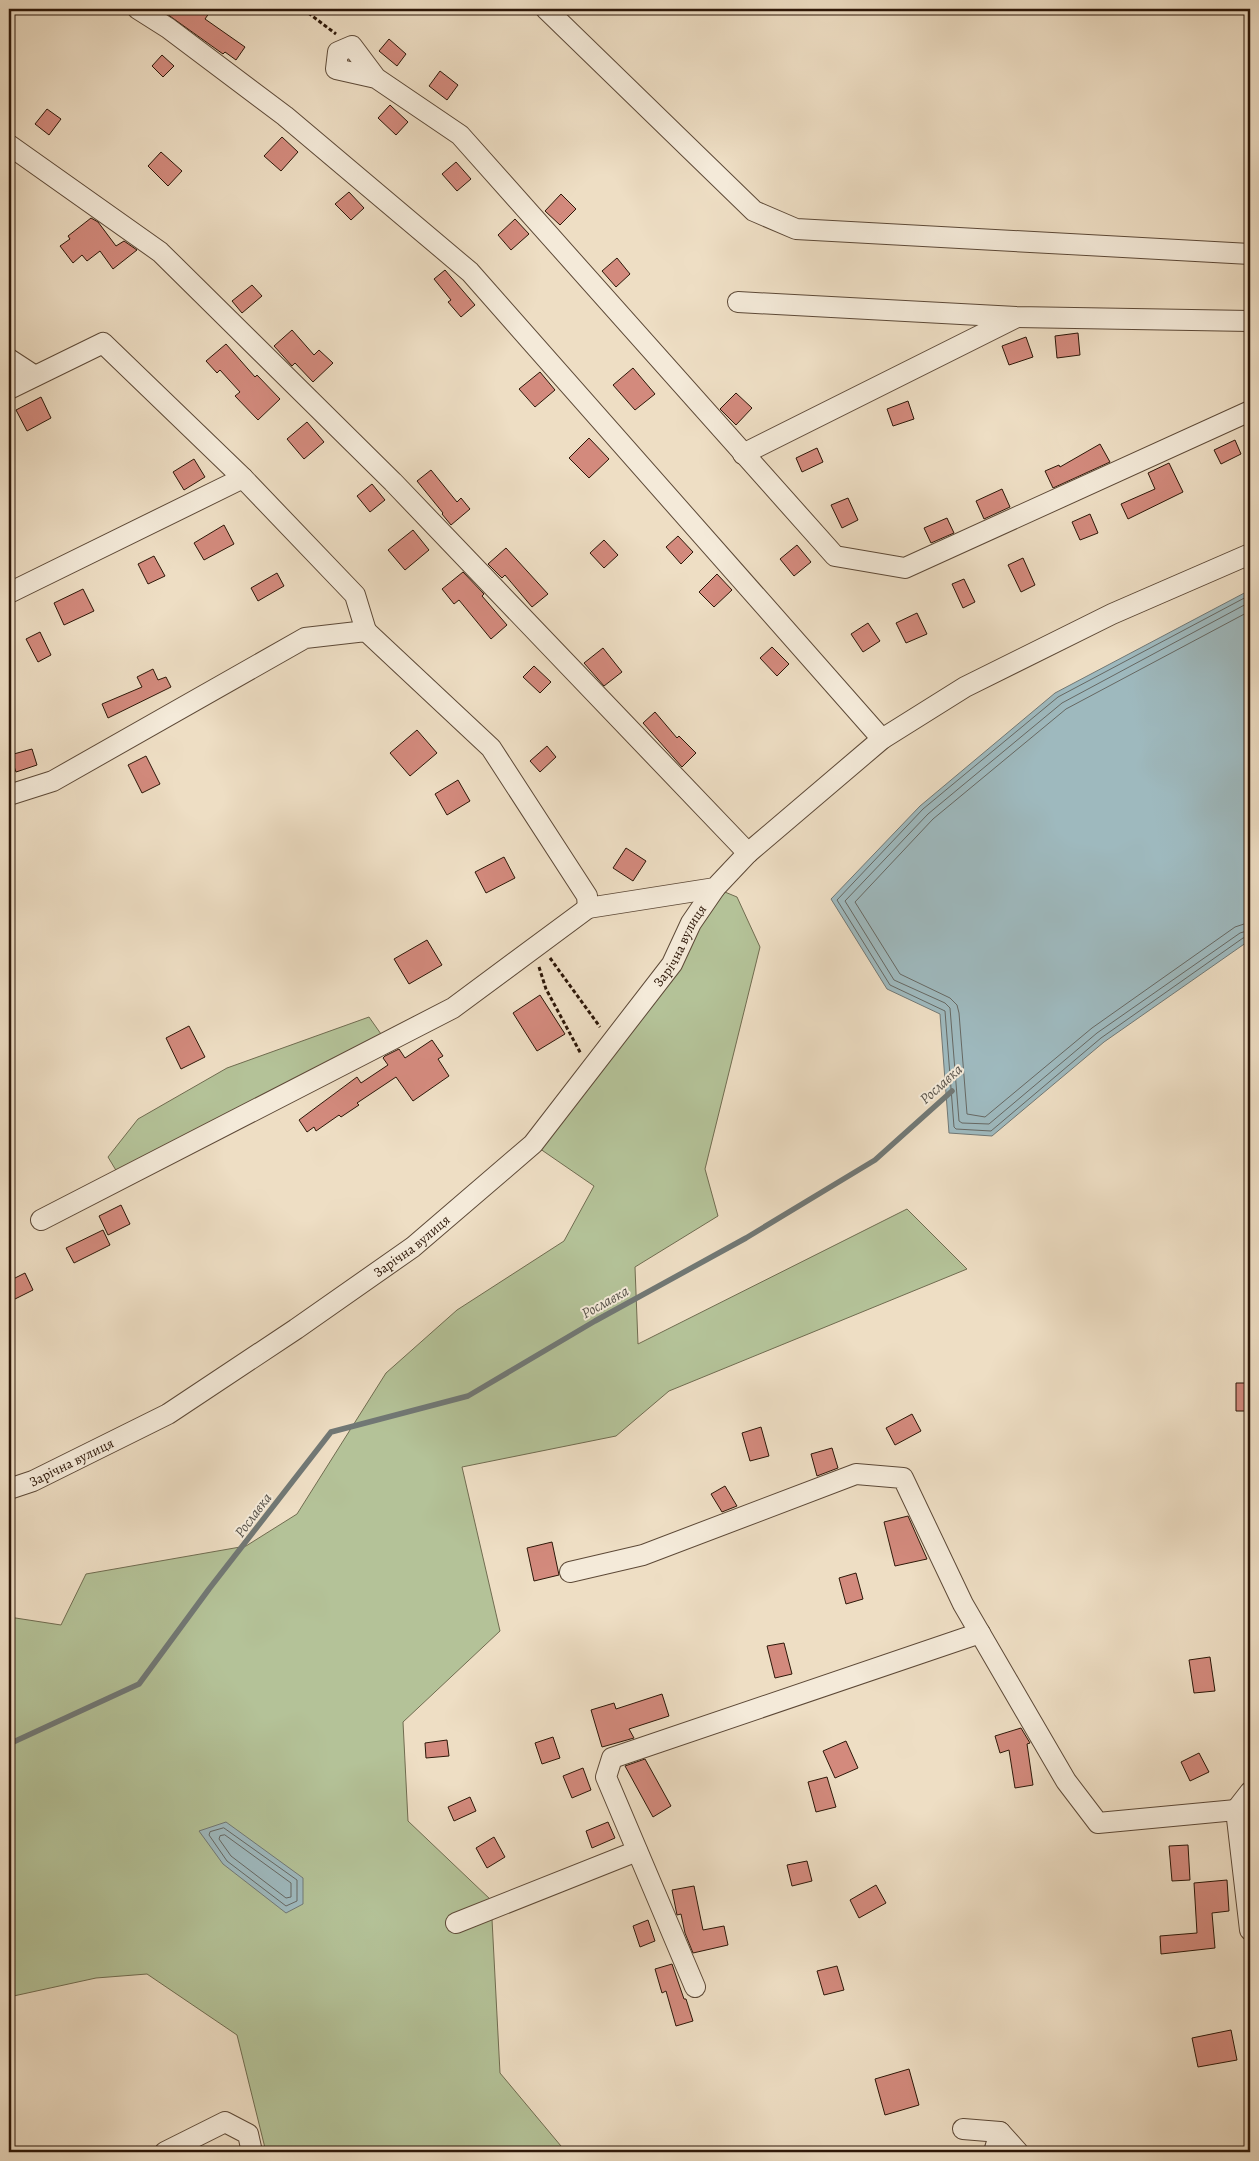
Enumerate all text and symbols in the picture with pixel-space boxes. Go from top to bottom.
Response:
street label: Зарічна вулиця [649,901,711,991]
water label: Рославка [915,1059,967,1109]
street label: Зарічна вулиця [370,1210,454,1282]
water label: Рославка [578,1281,632,1323]
street label: Зарічна вулиця [26,1433,117,1491]
water label: Рославка [230,1489,276,1541]

